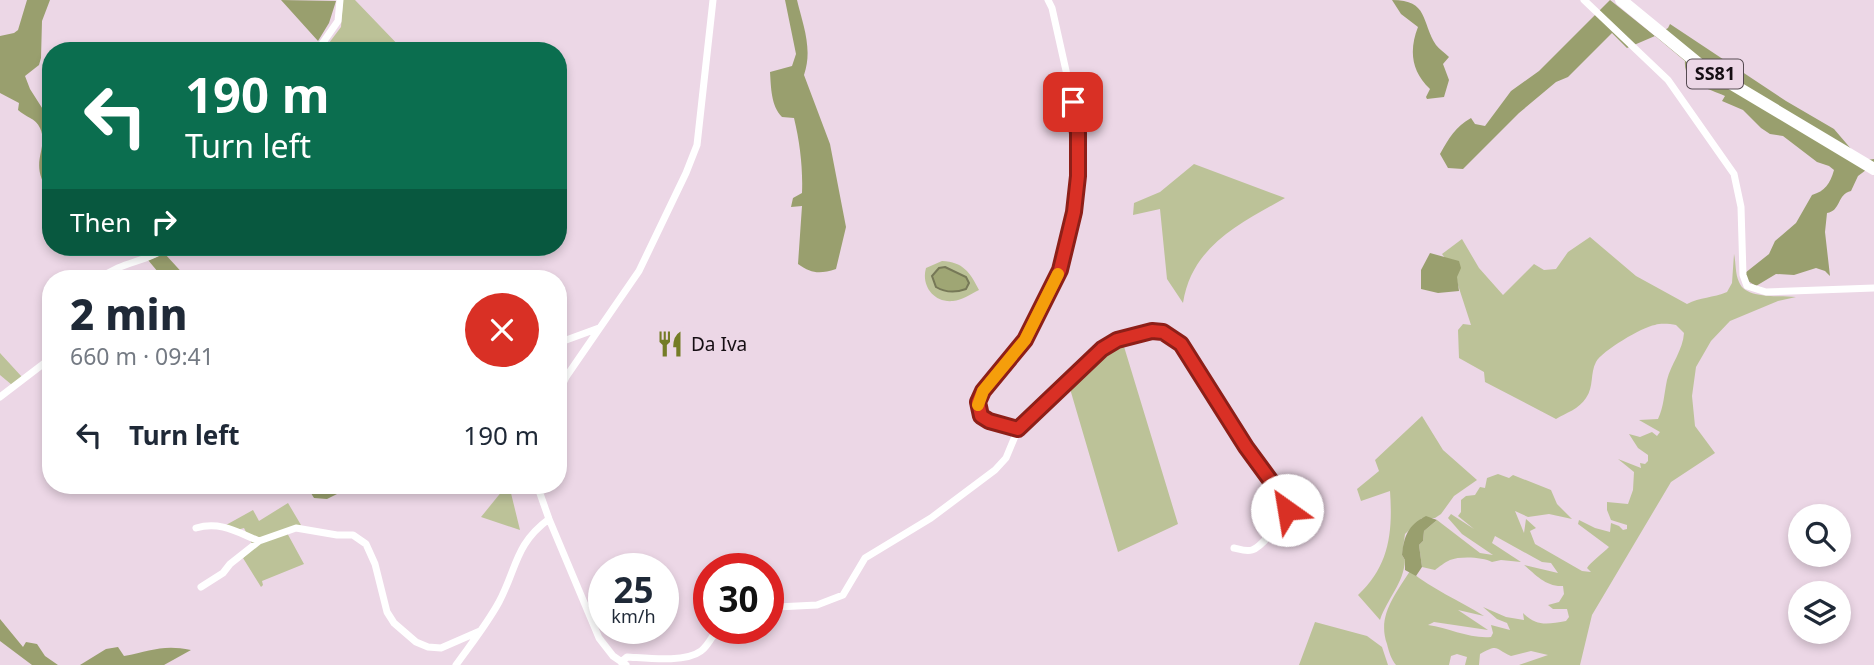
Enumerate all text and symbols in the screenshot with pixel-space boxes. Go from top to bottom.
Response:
road number: SS81 [1687,60,1743,88]
text: 190 m [185,61,330,127]
icon: left [70,70,161,161]
pin [1043,72,1103,132]
icon: arrive [1054,83,1092,121]
text: Turn left [185,124,311,167]
icon: right [145,203,183,241]
text: Then [70,204,131,240]
text: 2 min [70,285,187,342]
button: close [465,293,539,367]
restaurant icon: Da Iva [655,329,685,359]
place label: Da Iva [691,331,747,357]
text: 660 m · 09:41 [70,340,214,372]
icon: left [70,416,108,454]
text: Turn left [129,417,240,453]
text: 190 m [463,417,539,453]
position arrow [1250,473,1324,547]
map controls [1788,504,1851,644]
button: search [1788,504,1851,567]
speed limit sign: 30 [693,553,784,644]
text: 25 [613,566,654,613]
button: layers [1788,581,1851,644]
text: km/h [611,604,656,628]

